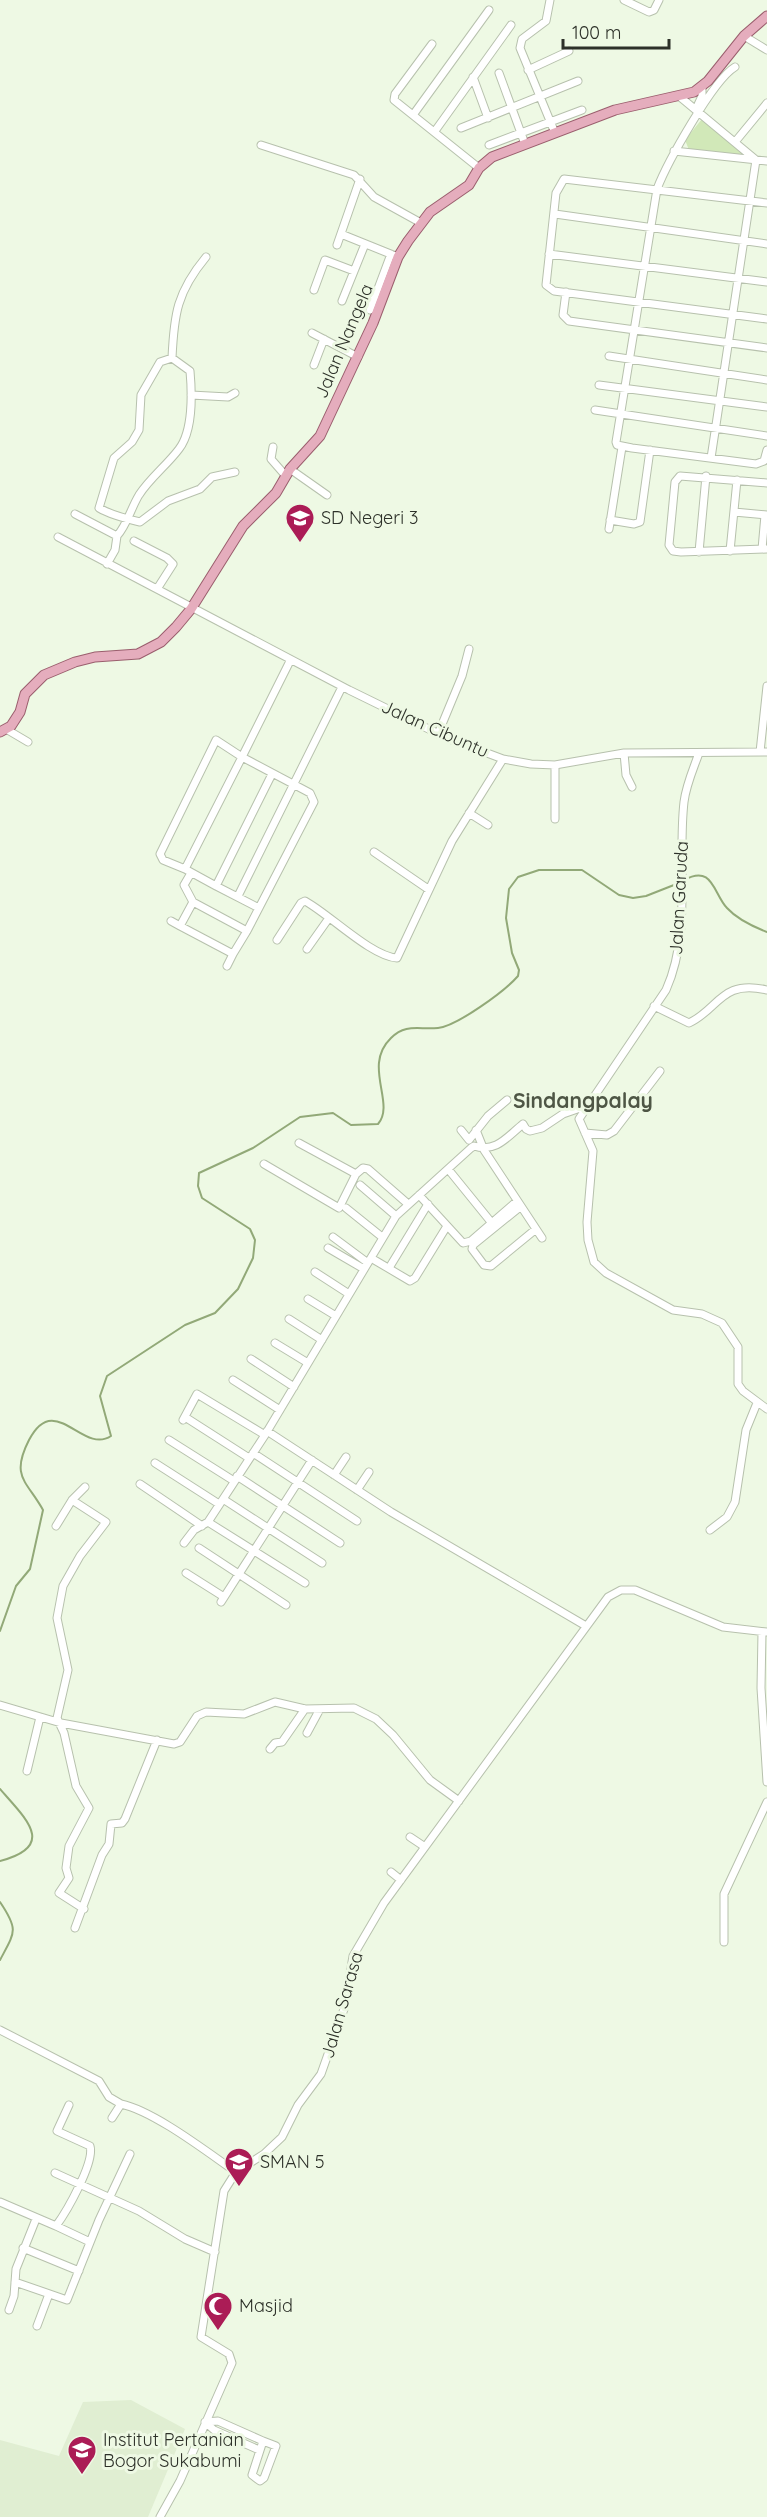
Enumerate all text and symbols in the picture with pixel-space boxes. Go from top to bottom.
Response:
scale bar [563,12,670,50]
text: 100 m [572,21,621,44]
street label: Jalan Nangela [309,280,378,401]
school or university icon: SD Negeri 3 [284,502,316,544]
place label: SD Negeri 3 [321,506,418,529]
street label: Jalan Cibuntu [378,695,492,762]
street label: Jalan Garuda [664,840,693,956]
district label: Sindangpalay [513,1087,653,1113]
street label: Jalan Sarasa [315,1949,368,2061]
school or university icon: SMAN 5 [223,2146,255,2188]
place label: SMAN 5 [260,2150,324,2173]
mosque icon: Masjid [202,2290,234,2332]
place label: Masjid [239,2294,293,2317]
place label: Institut Pertanian Bogor Sukabumi [103,2428,244,2472]
school or university icon: Institut Pertanian Bogor Sukabumi [66,2434,98,2476]

